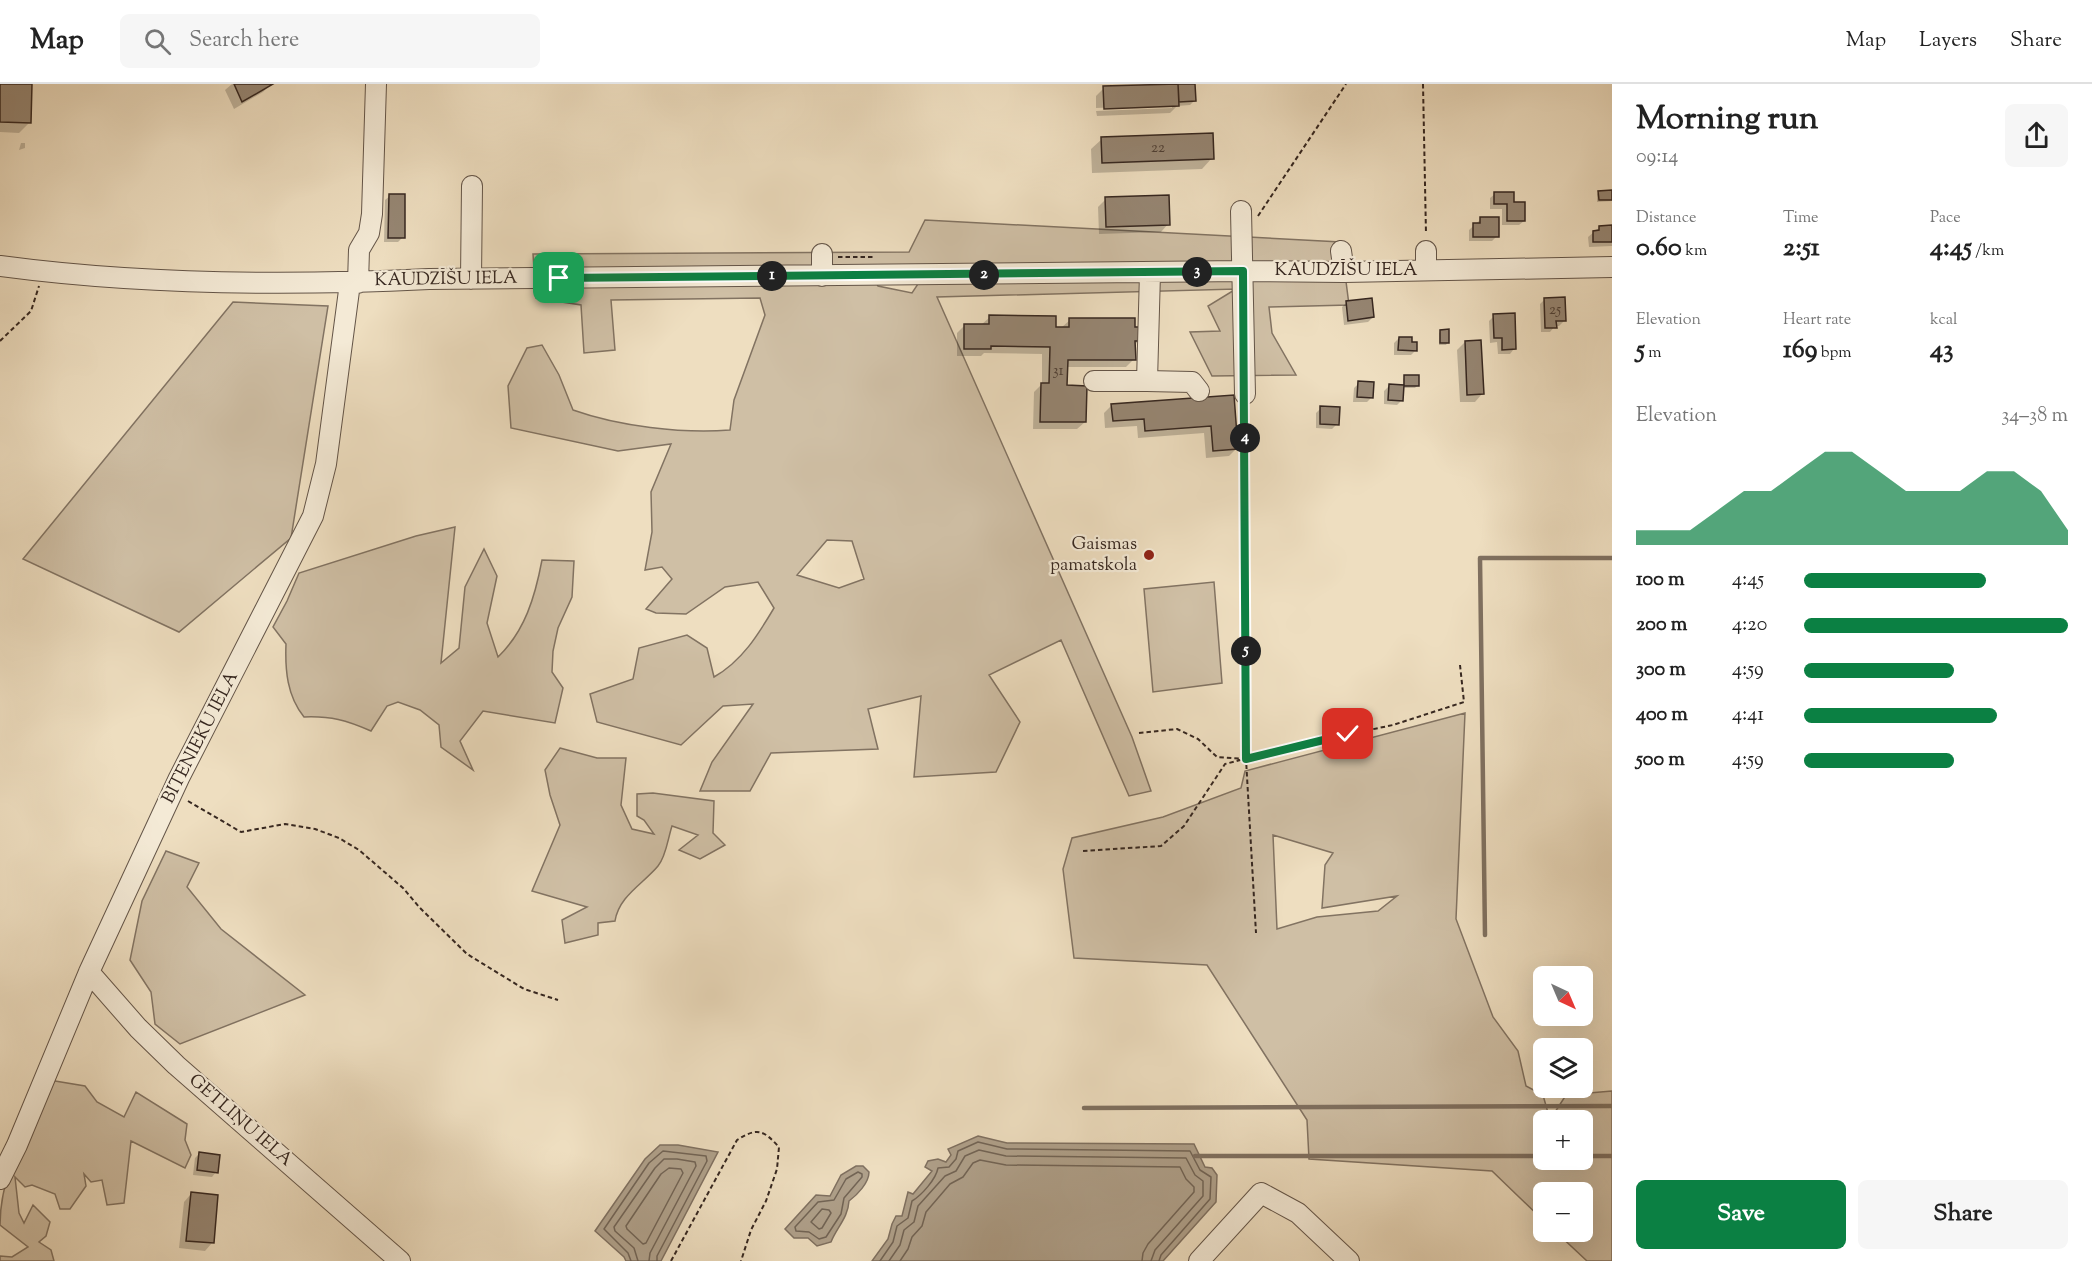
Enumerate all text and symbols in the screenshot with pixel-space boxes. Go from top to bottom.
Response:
search box [120,14,540,68]
text: Map [30,21,84,61]
icon: search [141,25,174,58]
text: Search here [189,25,299,57]
text: Map [1846,26,1886,56]
text: Layers [1919,26,1977,56]
text: Share [2010,26,2062,56]
text: Morning run [1636,96,1818,144]
button: share [2005,104,2068,167]
house number: 22 [1151,138,1165,159]
text: 09:14 [1636,143,1678,172]
text: Distance [1636,207,1696,230]
text: Time [1783,207,1819,230]
text: Pace [1930,207,1961,230]
text: 0.60 [1636,230,1682,267]
text: 2:51 [1783,230,1820,267]
text: 4:45 [1930,230,1972,267]
text: km [1682,240,1707,263]
text: /km [1972,240,2004,263]
pin [533,252,584,303]
pin: 3 [1182,257,1212,287]
street label: KAUDZĪŠU IELA [1274,258,1418,284]
pin: 2 [969,260,999,290]
text: 3 [1194,260,1200,283]
icon: arrive [542,261,575,294]
pin: 1 [757,261,787,291]
text: 2 [980,263,988,286]
text: 1 [769,264,775,287]
street label: KAUDZĪŠU IELA [374,266,518,294]
house number: 25 [1549,300,1561,321]
text: Elevation [1636,309,1701,332]
text: Heart rate [1783,309,1851,332]
text: kcal [1930,309,1958,332]
text: 5 [1636,332,1645,369]
text: 169 [1783,332,1817,369]
text: 43 [1930,332,1954,369]
text: m [1645,342,1662,365]
text: bpm [1817,342,1852,365]
house number: 31 [1052,361,1064,382]
text: Elevation [1636,402,1717,431]
text: 34–38 m [2001,402,2068,431]
pin: 4 [1230,423,1260,453]
text: 4 [1241,426,1249,449]
place label: Gaismas pamatskola [1050,532,1137,579]
marker: Gaismas pamatskola [1142,548,1156,562]
text: 100 m [1636,566,1685,595]
text: 4:45 [1732,566,1764,595]
text: 200 m [1636,611,1687,640]
text: 4:20 [1732,611,1767,640]
pin: 5 [1231,636,1261,666]
text: 5 [1243,639,1249,662]
text: 300 m [1636,656,1686,685]
text: 4:59 [1732,656,1764,685]
street label: BITENIEKU IELA [156,667,246,809]
text: 400 m [1636,701,1688,730]
text: 4:41 [1732,701,1764,730]
pin [1322,708,1373,759]
icon: check [1331,717,1364,750]
text: 500 m [1636,746,1685,775]
text: 4:59 [1732,746,1764,775]
north arrow [1533,966,1593,1026]
map controls [1533,966,1593,1242]
button: layers [1533,1038,1593,1098]
street label: GETLIŅU IELA [182,1069,298,1174]
button: + [1533,1110,1593,1170]
button: Save [1636,1180,1846,1249]
button: Share [1858,1180,2068,1249]
button: − [1533,1182,1593,1242]

